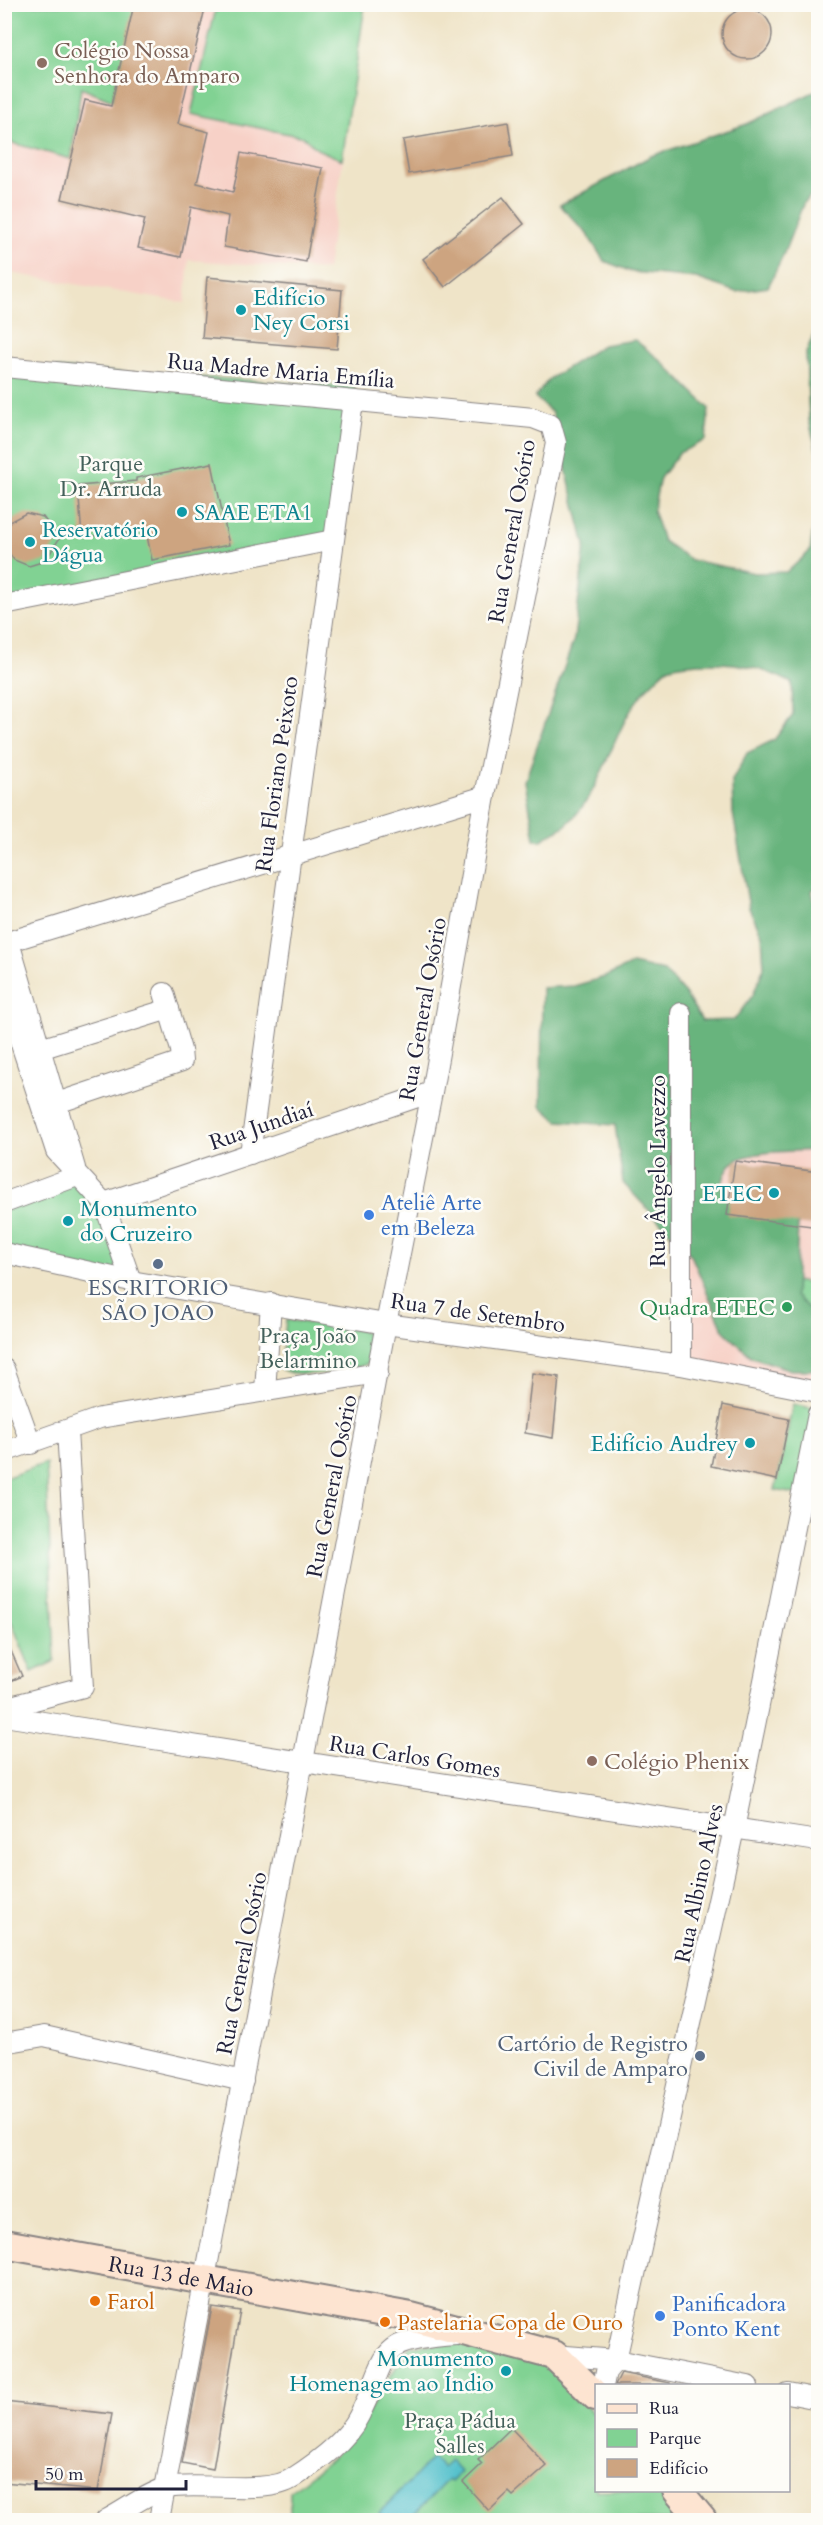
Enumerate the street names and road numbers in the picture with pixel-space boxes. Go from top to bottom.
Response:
street label: Rua Madre Maria Emília [166,346,396,396]
street label: Rua General Osório [481,437,543,625]
street label: Rua Floriano Peixoto [248,674,306,874]
street label: Rua General Osório [392,915,454,1103]
street label: Rua Ângelo Lavezzo [643,1075,673,1267]
street label: Rua Jundiaí [205,1094,317,1158]
street label: Rua 7 de Setembro [389,1286,567,1340]
street label: Rua General Osório [300,1392,364,1580]
street label: Rua Carlos Gomes [327,1729,503,1785]
street label: Rua Albino Alves [667,1801,730,1966]
street label: Rua General Osório [210,1869,274,2057]
street label: Rua 13 de Maio [106,2249,256,2305]

